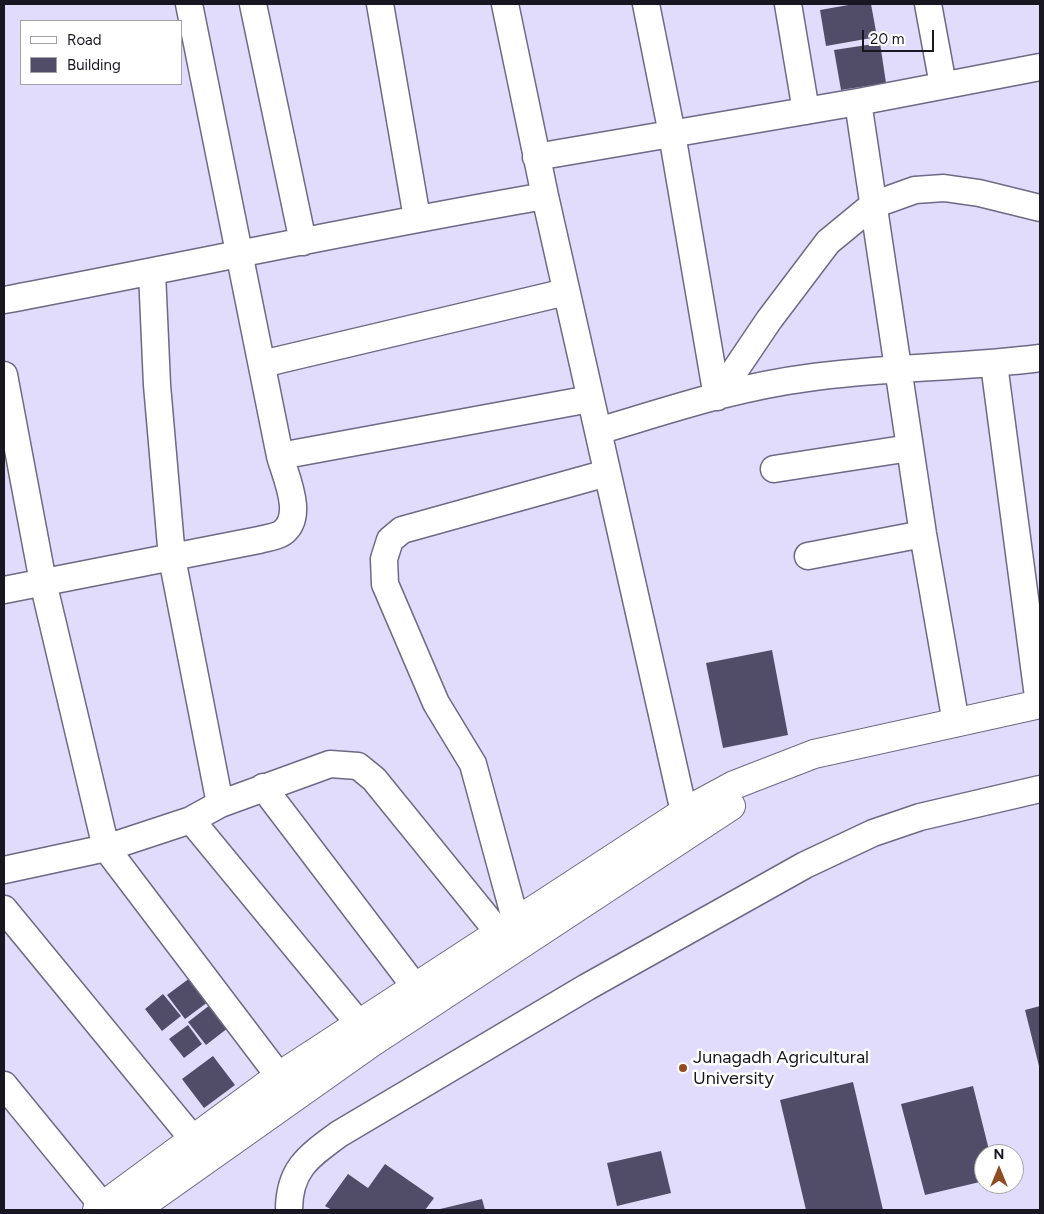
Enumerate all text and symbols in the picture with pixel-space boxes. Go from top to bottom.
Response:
legend [20,20,182,85]
scale bar [864,20,936,52]
text: 20 m [870,30,904,48]
text: Road [67,31,102,49]
text: Building [67,56,121,74]
place label: Junagadh Agricultural University [693,1047,869,1090]
marker: Junagadh Agricultural University [677,1062,689,1074]
north arrow [974,1144,1024,1194]
text: N [994,1146,1004,1163]

